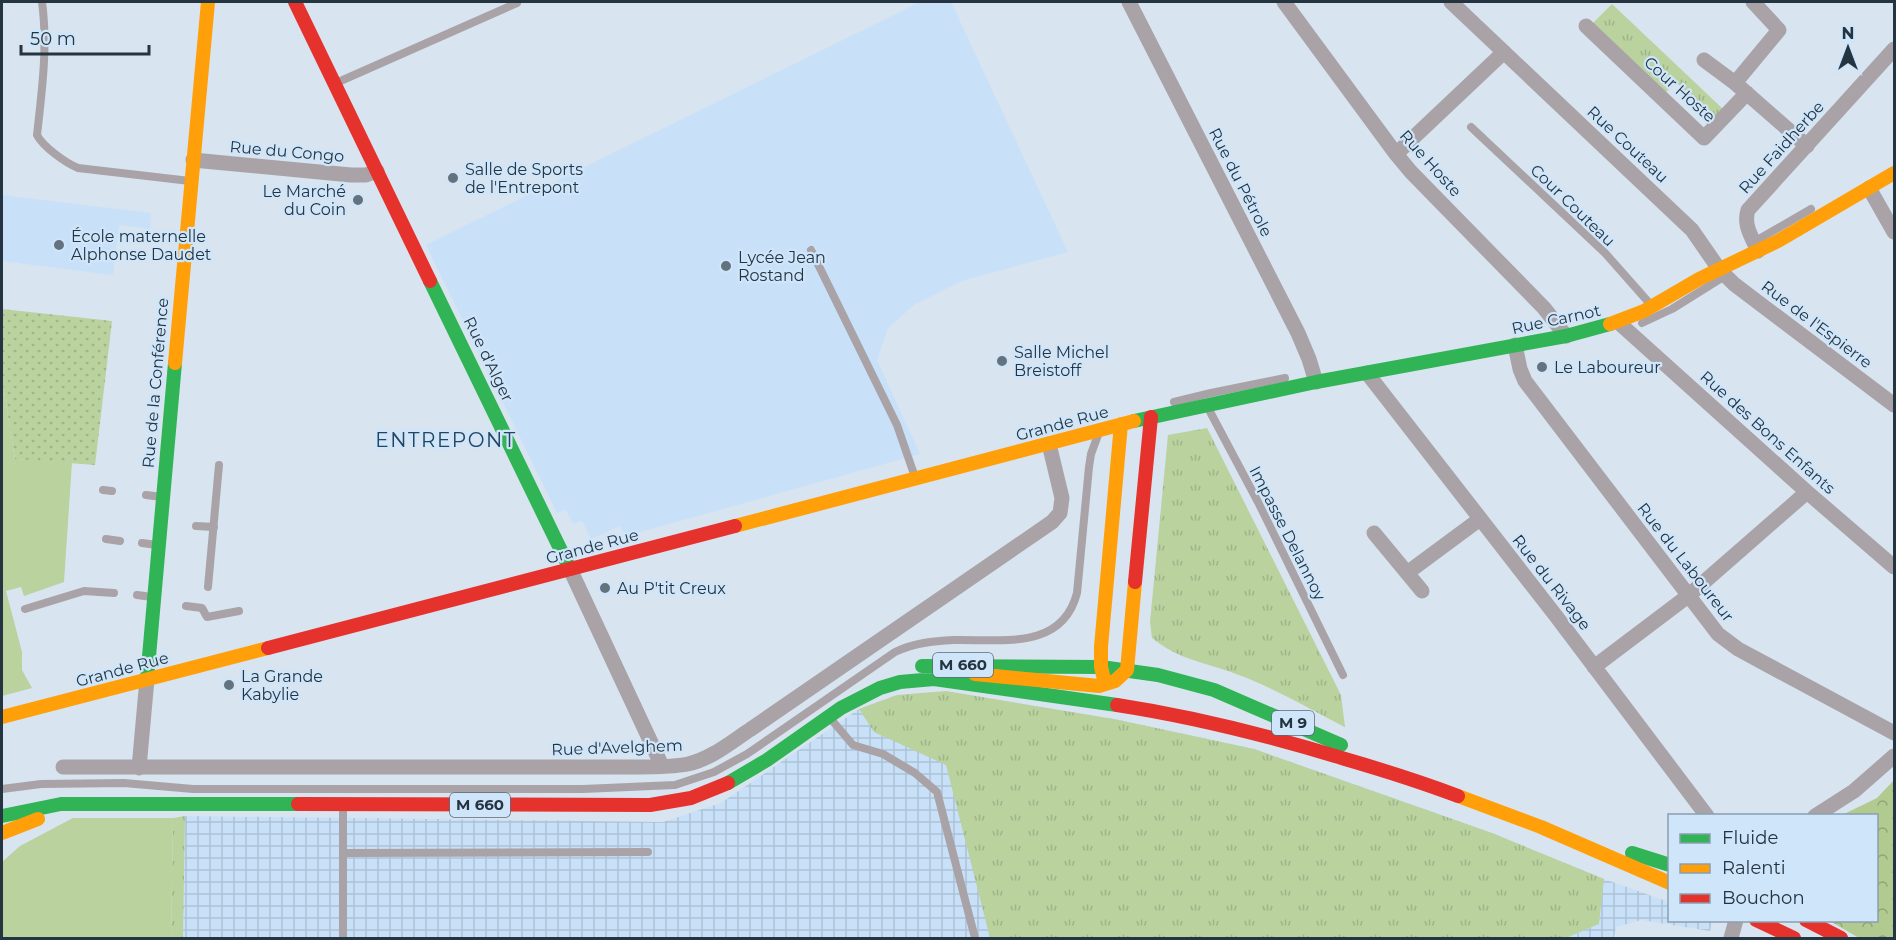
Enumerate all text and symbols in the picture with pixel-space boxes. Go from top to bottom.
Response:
scale bar [21,18,148,56]
north arrow [1818,18,1878,78]
text: N [1842,24,1854,43]
text: 50 m [30,28,76,50]
street label: Cour Hoste [1640,53,1719,126]
street label: Rue Faidherbe [1735,97,1828,197]
street label: Rue Couteau [1583,102,1672,187]
street label: Rue du Pétrole [1205,125,1276,240]
street label: Rue Hoste [1396,126,1465,200]
street label: Rue du Congo [229,137,345,166]
place label: Salle de Sports de l'Entrepont [465,160,583,197]
street label: Cour Couteau [1527,160,1619,250]
marker: Salle de Sports de l'Entrepont [446,171,460,185]
place label: Le Marché du Coin [263,182,346,219]
marker: Le Marché du Coin [351,193,365,207]
place label: École maternelle Alphonse Daudet [71,227,212,264]
marker: École maternelle Alphonse Daudet [52,238,66,252]
place label: Lycée Jean Rostand [738,248,826,285]
marker: Lycée Jean Rostand [719,259,733,273]
street label: Rue de l'Espierre [1758,277,1876,372]
street label: Rue de la Conférence [139,297,172,469]
street label: Rue Carnot [1510,301,1603,338]
street label: Rue d'Alger [460,314,517,405]
place label: Salle Michel Breistoff [1014,343,1109,380]
marker: Salle Michel Breistoff [995,354,1009,368]
place label: Le Laboureur [1554,358,1661,377]
marker: Le Laboureur [1535,360,1549,374]
street label: Rue des Bons Enfants [1696,367,1839,498]
street label: Grande Rue [1014,402,1111,445]
district label: ENTREPONT [375,428,517,452]
street label: Impasse Delannoy [1245,463,1330,604]
street label: Rue du Laboureur [1633,499,1738,625]
street label: Grande Rue [544,525,641,568]
street label: Rue du Rivage [1508,531,1595,634]
place label: Au P'tit Creux [617,579,726,598]
marker: Au P'tit Creux [598,581,612,595]
street label: Grande Rue [74,648,171,691]
road number: M 660 [933,653,993,677]
place label: La Grande Kabylie [241,667,323,704]
marker: La Grande Kabylie [222,678,236,692]
road number: M 9 [1272,711,1314,735]
street label: Rue d'Avelghem [551,736,683,759]
road number: M 660 [450,793,510,817]
legend [1668,814,1878,922]
text: Fluide [1722,827,1778,849]
text: Ralenti [1722,857,1786,879]
text: Bouchon [1722,887,1805,909]

